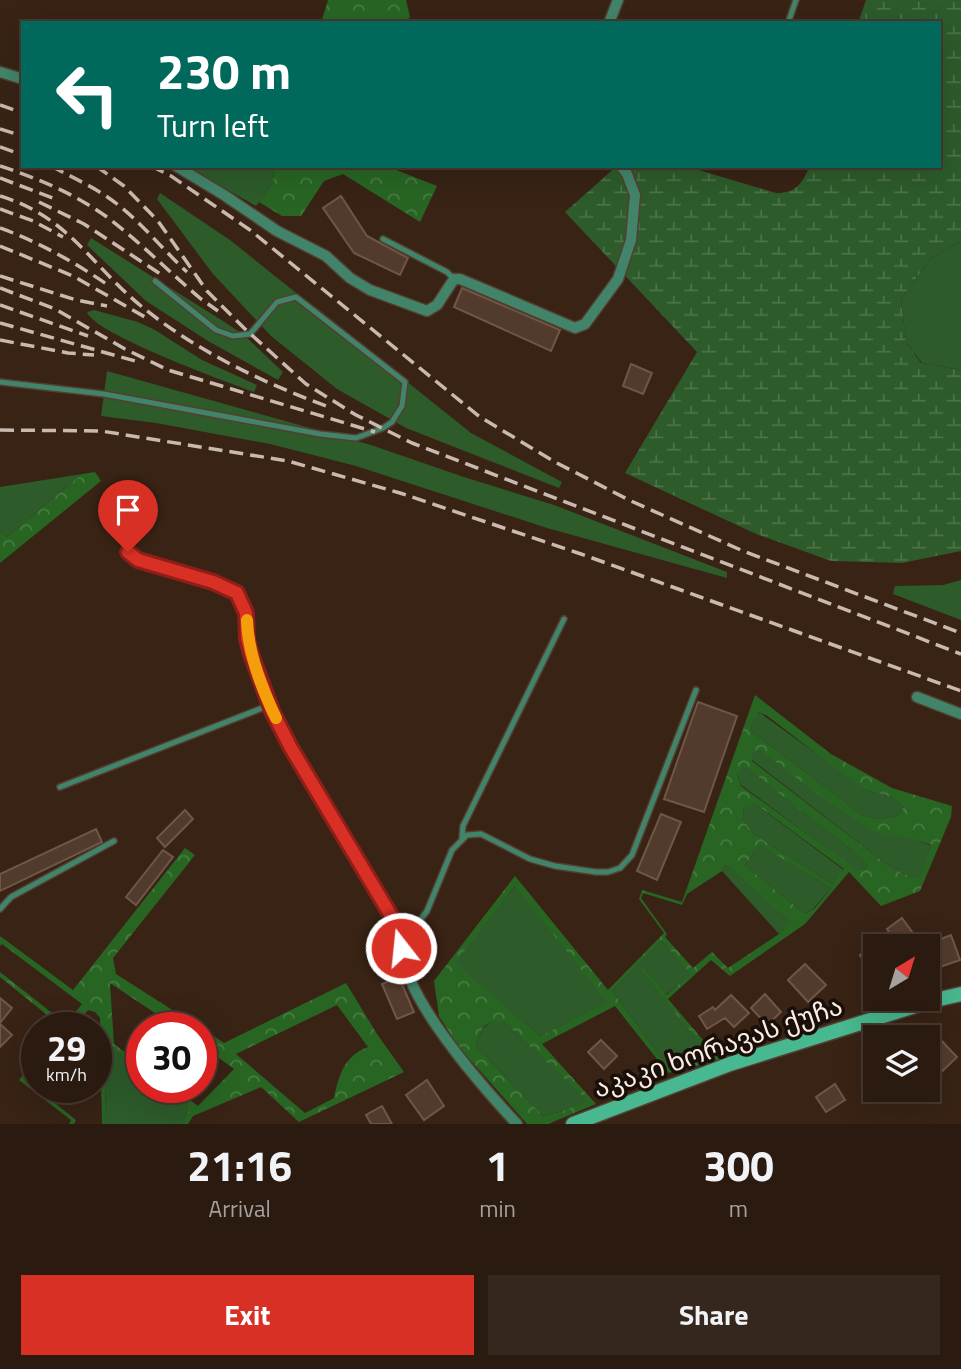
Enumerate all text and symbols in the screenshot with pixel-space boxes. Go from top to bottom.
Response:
text: 230 m [157,33,291,108]
icon: left [42,49,133,140]
text: Turn left [157,101,269,149]
pin [98,480,158,552]
icon: arrive [109,491,147,529]
position arrow [364,911,438,985]
north arrow [863,934,940,1012]
map controls [863,934,940,1102]
street label: აკაკი ხორავას ქუჩა [588,986,848,1107]
speed limit sign: 30 [126,1012,217,1103]
text: 29 [47,1021,86,1075]
button: layers [863,1025,940,1102]
text: km/h [46,1061,87,1088]
text: 21:16 [187,1133,292,1197]
text: 1 [486,1133,509,1197]
text: 300 [703,1133,774,1197]
text: Arrival [208,1191,271,1226]
text: min [479,1191,516,1226]
text: m [729,1191,748,1226]
button: Exit [21,1275,474,1355]
button: Share [488,1275,940,1355]

